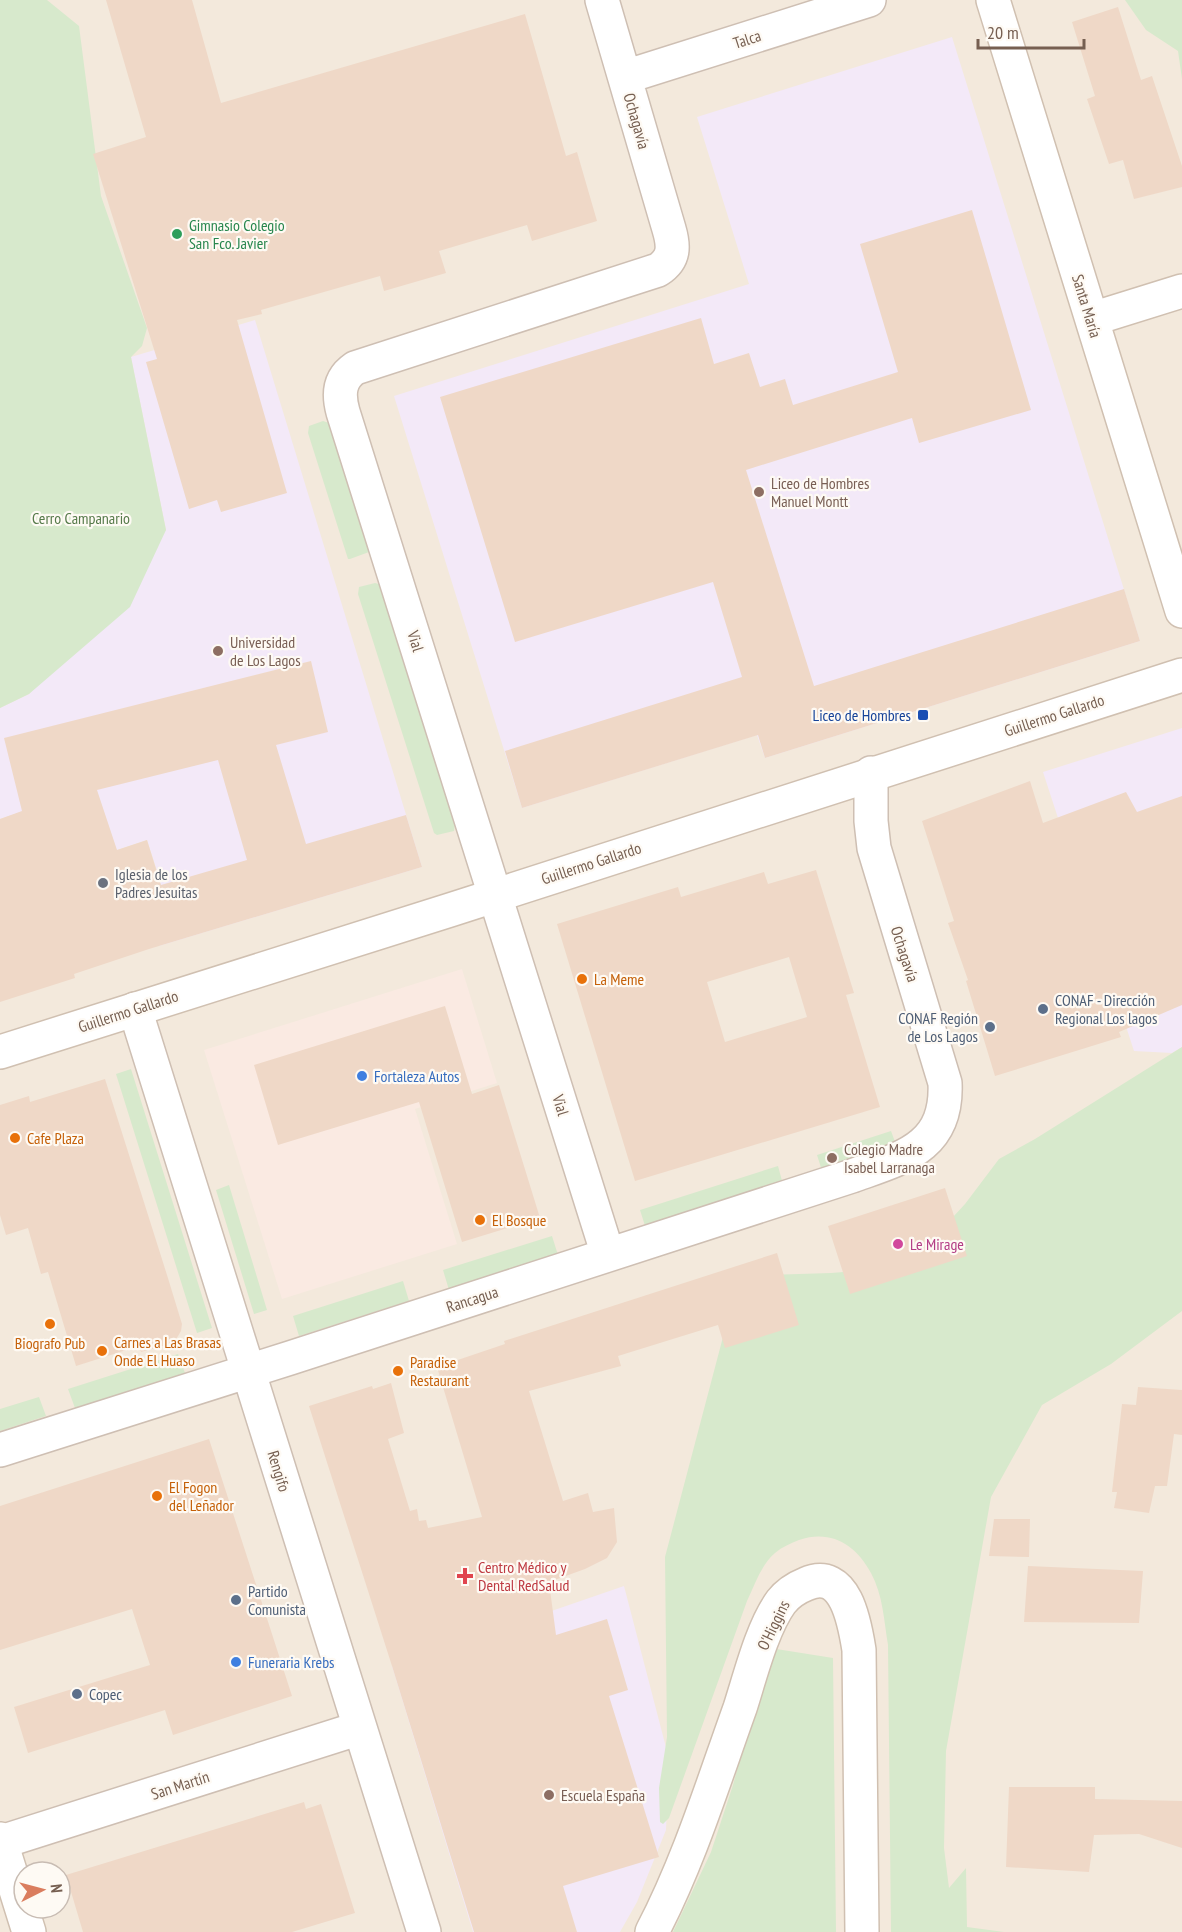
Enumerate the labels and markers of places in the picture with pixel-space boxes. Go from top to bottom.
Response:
place label: Gimnasio Colegio San Fco. Javier [189,215,285,253]
marker: Gimnasio Colegio San Fco. Javier [170,227,184,241]
place label: Liceo de Hombres Manuel Montt [771,473,870,511]
marker: Liceo de Hombres Manuel Montt [752,485,766,499]
place label: Universidad de Los Lagos [230,632,301,670]
marker: Universidad de Los Lagos [211,644,225,658]
place label: Liceo de Hombres [813,705,911,725]
marker: Liceo de Hombres [916,708,930,722]
place label: Iglesia de los Padres Jesuitas [115,864,197,902]
marker: Iglesia de los Padres Jesuitas [96,876,110,890]
place label: La Meme [594,969,644,989]
marker: La Meme [575,972,589,986]
place label: CONAF - Dirección Regional Los lagos [1055,990,1157,1028]
marker: CONAF - Dirección Regional Los lagos [1036,1002,1050,1016]
place label: CONAF Región de Los Lagos [898,1008,978,1046]
marker: CONAF Región de Los Lagos [983,1020,997,1034]
place label: Fortaleza Autos [374,1066,460,1086]
marker: Fortaleza Autos [355,1069,369,1083]
place label: Cafe Plaza [27,1128,84,1148]
marker: Cafe Plaza [8,1131,22,1145]
place label: Colegio Madre Isabel Larranaga [844,1139,935,1177]
marker: Colegio Madre Isabel Larranaga [825,1151,839,1165]
place label: El Bosque [492,1210,546,1230]
marker: El Bosque [473,1213,487,1227]
place label: Le Mirage [910,1234,964,1254]
marker: Le Mirage [891,1237,905,1251]
marker: Biografo Pub [43,1317,57,1331]
place label: Carnes a Las Brasas Onde El Huaso [114,1332,221,1370]
place label: Biografo Pub [15,1333,85,1353]
marker: Carnes a Las Brasas Onde El Huaso [95,1344,109,1358]
place label: Paradise Restaurant [410,1352,470,1390]
marker: Paradise Restaurant [391,1364,405,1378]
place label: El Fogon del Leñador [169,1477,234,1515]
marker: El Fogon del Leñador [150,1489,164,1503]
place label: Centro Médico y Dental RedSalud [478,1557,569,1595]
marker: Centro Médico y Dental RedSalud [456,1567,474,1585]
place label: Partido Comunista [248,1581,306,1619]
marker: Partido Comunista [229,1593,243,1607]
place label: Funeraria Krebs [248,1652,335,1672]
marker: Funeraria Krebs [229,1655,243,1669]
place label: Copec [89,1684,122,1704]
marker: Copec [70,1687,84,1701]
place label: Escuela España [561,1785,645,1805]
marker: Escuela España [542,1788,556,1802]

